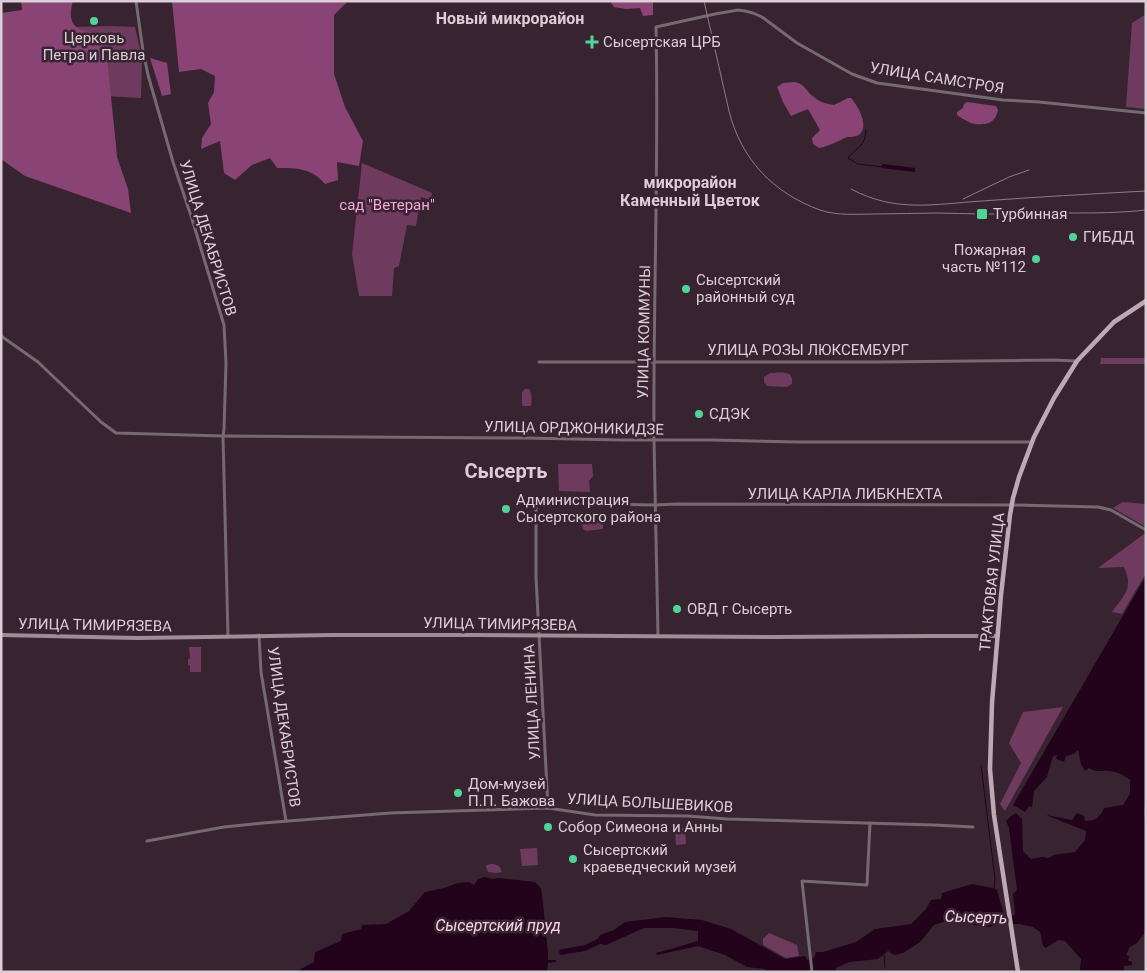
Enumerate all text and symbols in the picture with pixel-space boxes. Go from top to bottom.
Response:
district label: Новый микрорайон [436,9,584,28]
marker: Церковь Петра и Павла [88,15,100,27]
place label: Церковь Петра и Павла [43,29,145,64]
place label: Сысертская ЦРБ [603,33,721,51]
marker: Сысертская ЦРБ [585,35,599,49]
street label: УЛИЦА САМСТРОЯ [869,59,1005,97]
street label: УЛИЦА ДЕКАБРИСТОВ [176,158,240,318]
district label: микрорайон Каменный Цветок [620,173,761,210]
park label: сад "Ветеран" [339,196,435,214]
place label: Турбинная [993,205,1067,223]
marker: Турбинная [975,207,989,221]
place label: ГИБДД [1083,228,1134,246]
marker: ГИБДД [1067,231,1079,243]
place label: Пожарная часть №112 [942,241,1026,276]
marker: Пожарная часть №112 [1030,253,1042,265]
street label: УЛИЦА КОММУНЫ [634,265,654,399]
place label: Сысертский районный суд [696,271,795,306]
marker: Сысертский районный суд [680,283,692,295]
street label: УЛИЦА РОЗЫ ЛЮКСЕМБУРГ [707,341,909,359]
place label: СДЭК [709,405,750,423]
marker: СДЭК [693,408,705,420]
street label: УЛИЦА ОРДЖОНИКИДЗЕ [484,417,664,439]
district label: Сысерть [465,459,547,483]
street label: УЛИЦА КАРЛА ЛИБКНЕХТА [748,485,943,503]
place label: Администрация Сысертского района [516,491,661,526]
marker: Администрация Сысертского района [500,503,512,515]
street label: ТРАКТОВАЯ УЛИЦА [976,511,1008,652]
place label: ОВД г Сысерть [687,600,792,618]
marker: ОВД г Сысерть [671,603,683,615]
street label: УЛИЦА ТИМИРЯЗЕВА [423,614,577,634]
street label: УЛИЦА ТИМИРЯЗЕВА [18,615,172,635]
street label: УЛИЦА ЛЕНИНА [520,643,544,760]
street label: УЛИЦА ДЕКАБРИСТОВ [264,646,304,808]
place label: Дом-музей П.П. Бажова [468,775,555,810]
marker: Дом-музей П.П. Бажова [452,787,464,799]
street label: УЛИЦА БОЛЬШЕВИКОВ [566,790,734,816]
place label: Собор Симеона и Анны [558,818,723,836]
marker: Собор Симеона и Анны [542,821,554,833]
place label: Сысертский краеведческий музей [583,841,737,876]
marker: Сысертский краеведческий музей [567,853,579,865]
water label: Сысерть [944,906,1008,928]
water label: Сысертский пруд [435,916,561,935]

